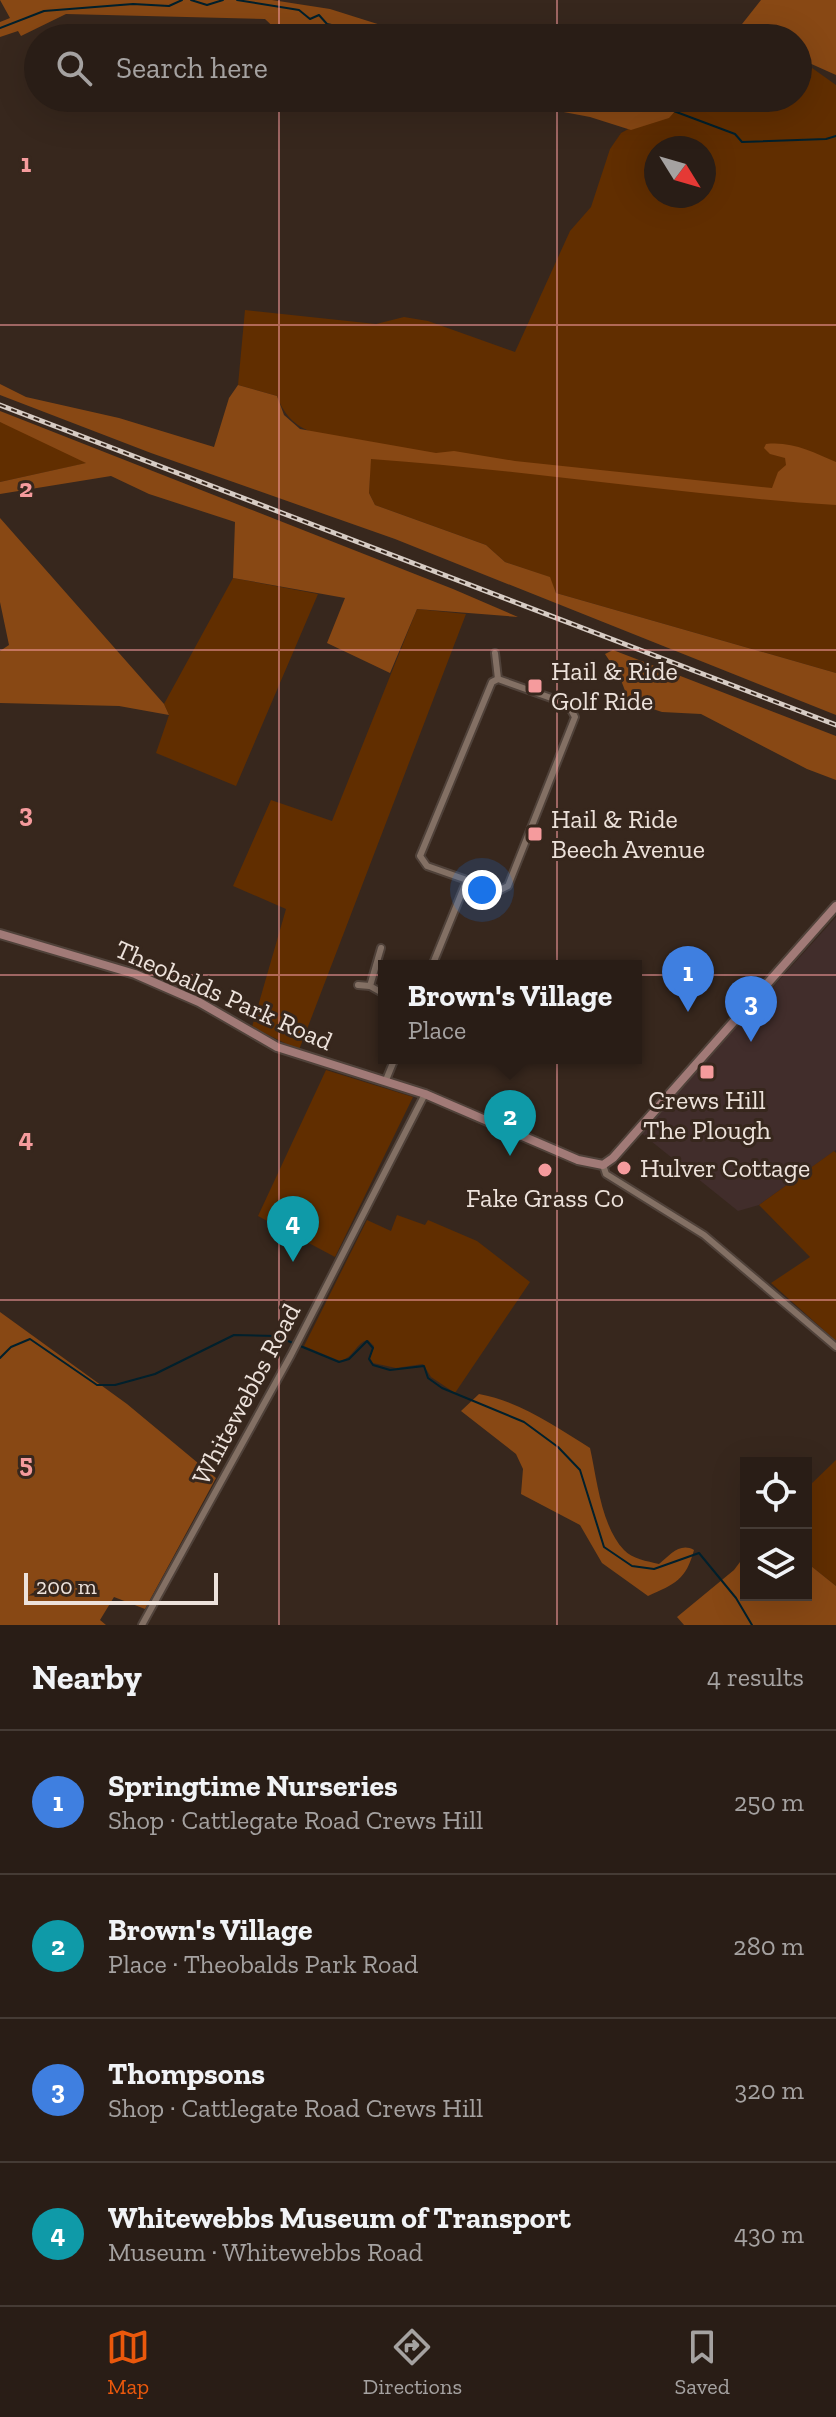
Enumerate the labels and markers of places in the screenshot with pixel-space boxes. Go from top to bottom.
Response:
place label: Hail & Ride Golf Ride [551,655,678,717]
marker: Hail & Ride Golf Ride [526,677,544,695]
place label: Hail & Ride Beech Avenue [551,803,705,865]
marker: Hail & Ride Beech Avenue [526,825,544,843]
pin: 1 [662,946,714,1012]
pin: 3 [725,976,777,1042]
marker: Crews Hill The Plough [698,1063,716,1081]
place label: Crews Hill The Plough [643,1084,771,1146]
pin: 2 [484,1090,536,1156]
place label: Hulver Cottage [640,1152,810,1184]
marker: Hulver Cottage [615,1159,633,1177]
marker: Fake Grass Co [536,1161,554,1179]
place label: Fake Grass Co [466,1182,624,1214]
pin: 4 [267,1196,319,1262]

